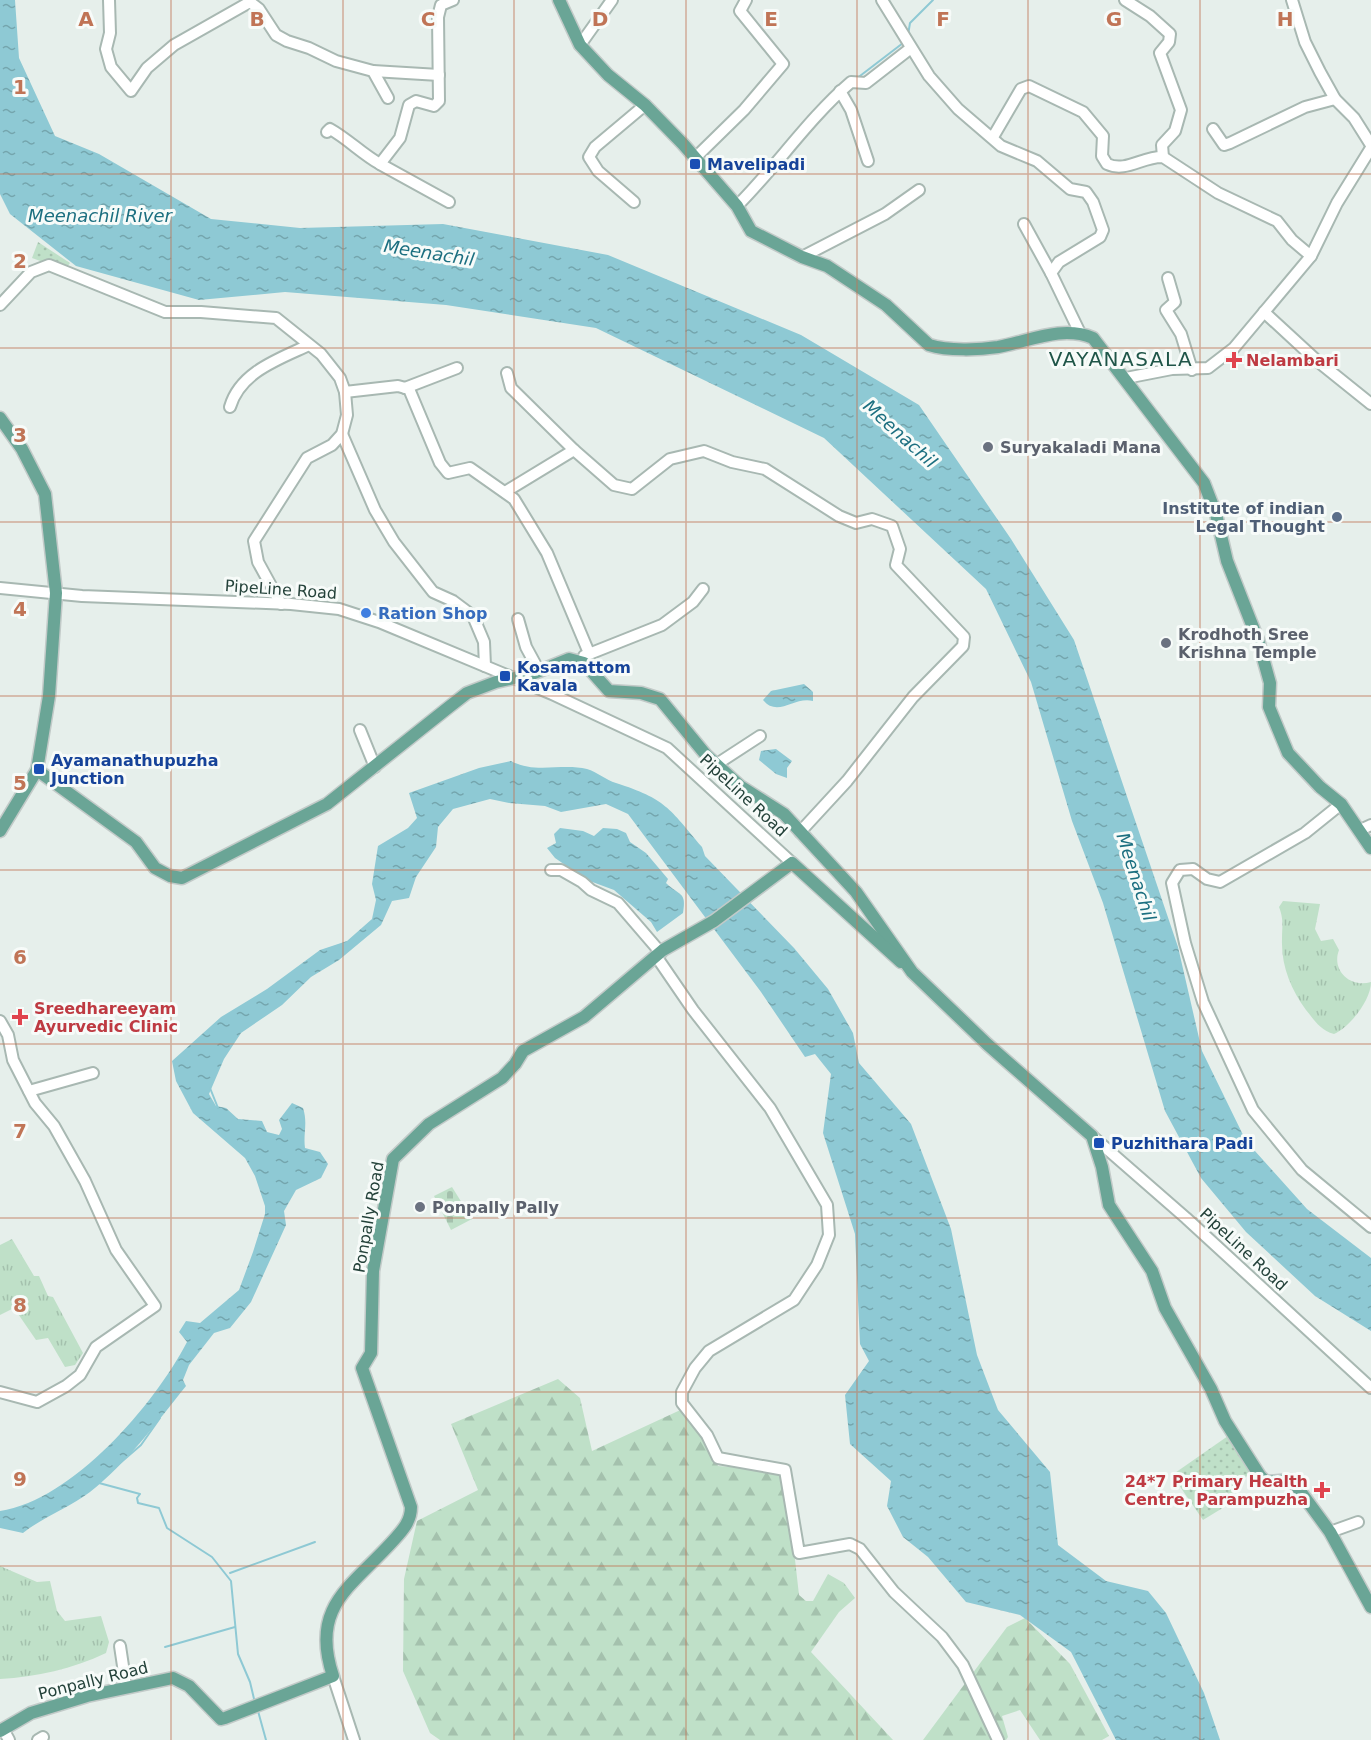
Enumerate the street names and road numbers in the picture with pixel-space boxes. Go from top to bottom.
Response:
street label: PipeLine Road [224,576,338,603]
street label: PipeLine Road [696,750,791,841]
street label: Ponpally Road [349,1160,388,1274]
street label: PipeLine Road [1196,1204,1291,1295]
street label: Ponpally Road [36,1658,150,1703]

